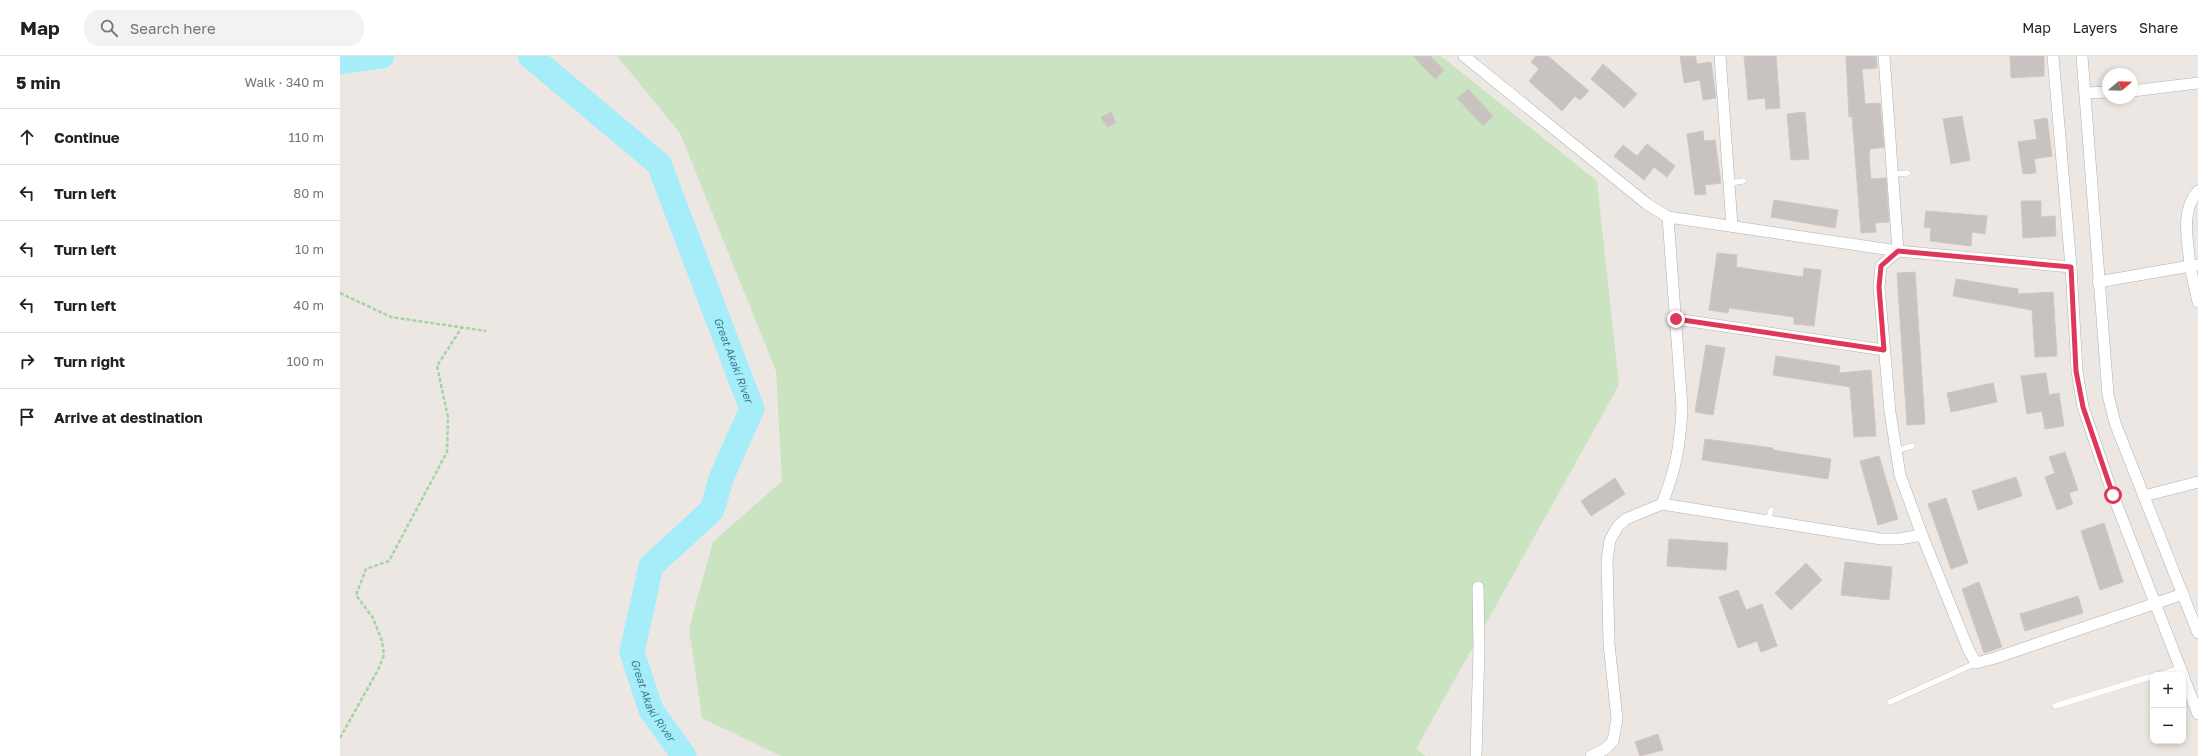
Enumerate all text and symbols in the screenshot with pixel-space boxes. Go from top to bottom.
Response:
search box [84,10,364,46]
text: Map [20,16,60,39]
icon: search [98,17,120,39]
text: Search here [130,19,216,37]
text: Map [2022,19,2051,36]
text: Layers [2073,19,2117,36]
text: Share [2139,19,2178,36]
north arrow [2102,68,2138,104]
text: 5 min [16,72,60,93]
text: Walk · 340 m [244,74,324,90]
icon: ahead [16,126,38,148]
text: Continue [54,128,120,146]
text: 110 m [289,129,324,145]
icon: left [16,182,38,204]
text: Turn left [54,184,116,202]
text: 80 m [293,185,324,201]
icon: left [16,238,38,260]
text: Turn left [54,240,116,258]
text: 10 m [295,241,324,257]
icon: left [16,294,38,316]
text: Turn left [54,296,116,314]
text: 40 m [293,297,324,313]
route end [1667,310,1685,328]
water label: Great Akaki River [712,315,757,406]
icon: right [16,350,38,372]
text: Turn right [54,352,125,370]
text: 100 m [287,353,324,369]
icon: arrive [16,406,38,428]
text: Arrive at destination [54,408,203,426]
route start [2104,486,2122,504]
water label: Great Akaki River [629,657,679,745]
map controls [2150,672,2186,744]
button: + [2150,672,2186,708]
button: − [2150,708,2186,744]

